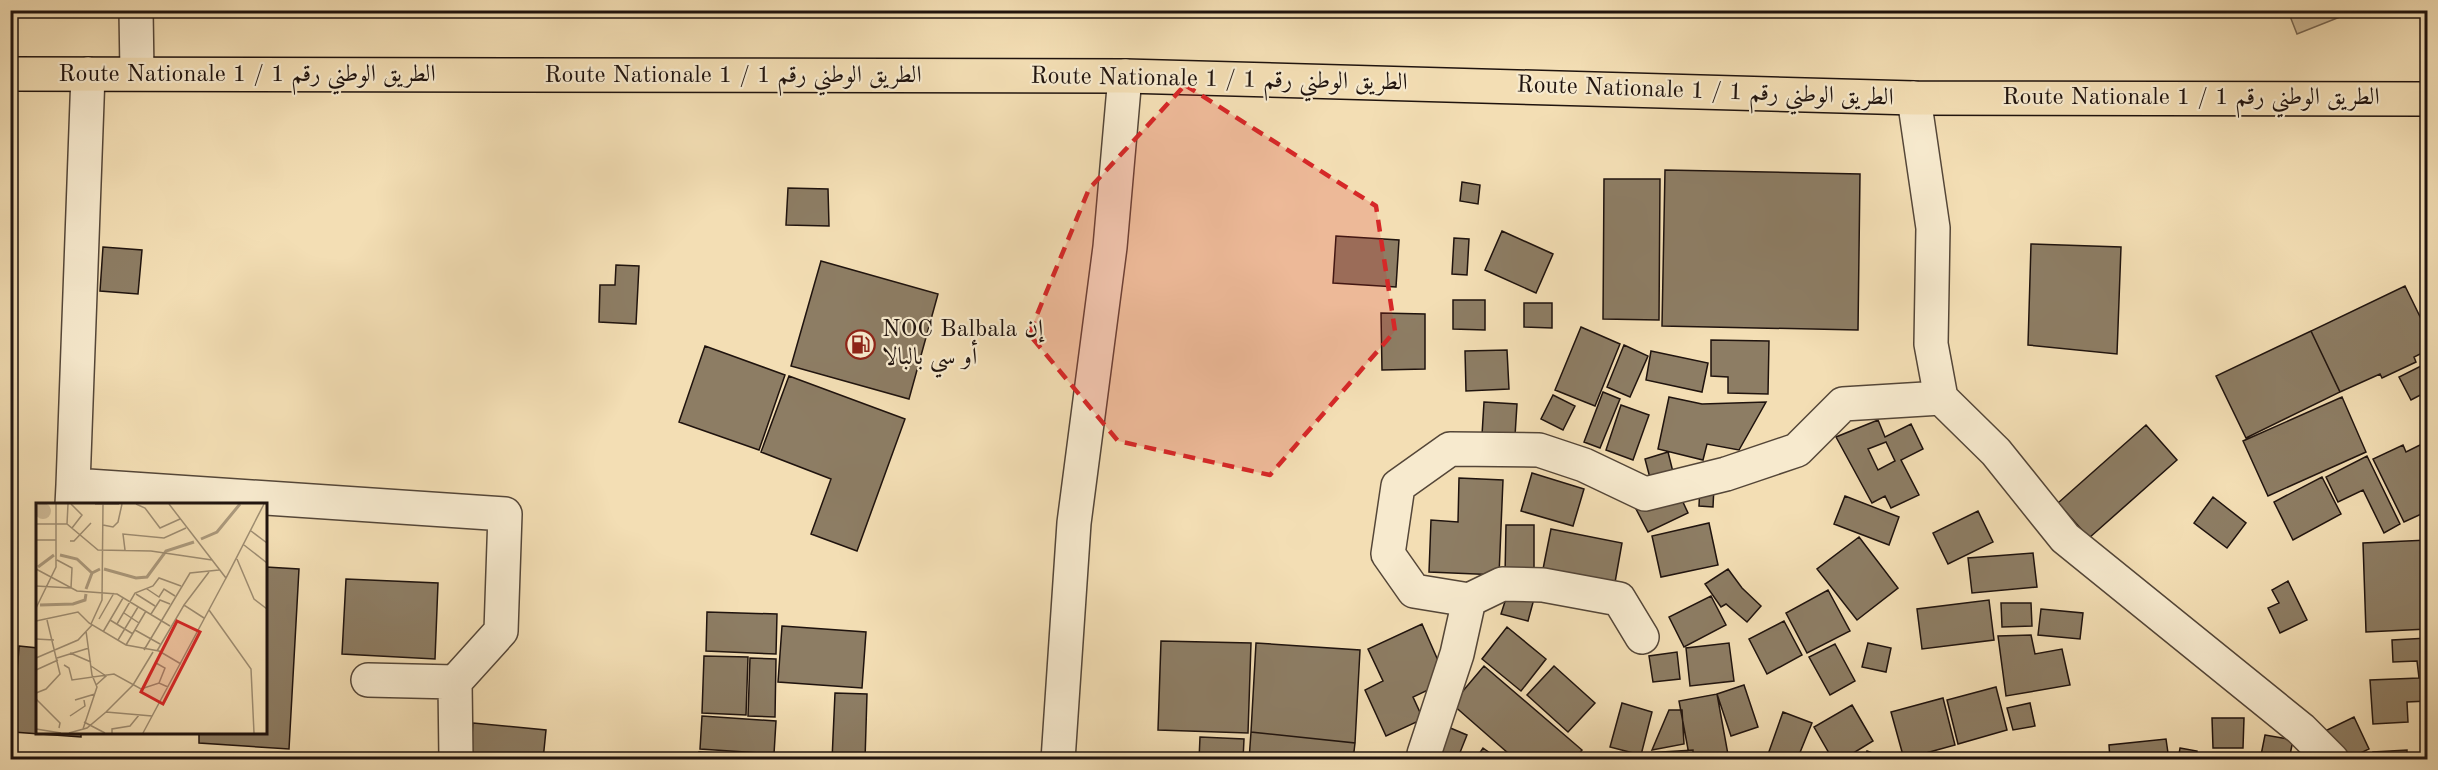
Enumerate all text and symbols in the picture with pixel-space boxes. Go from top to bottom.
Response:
street label: Route Nationale 1 / الطريق الوطني رقم 1 [58,63,436,95]
street label: Route Nationale 1 / الطريق الوطني رقم 1 [544,64,922,96]
street label: Route Nationale 1 / الطريق الوطني رقم 1 [1030,65,1408,103]
street label: Route Nationale 1 / الطريق الوطني رقم 1 [1516,73,1894,119]
street label: Route Nationale 1 / الطريق الوطني رقم 1 [2002,86,2380,118]
place label: NOC Balbala إن أو سي بالبالا [882,318,1045,378]
fuel station icon: NOC Balbala إن أو سي بالبالا [845,328,877,360]
inset map [36,503,267,734]

